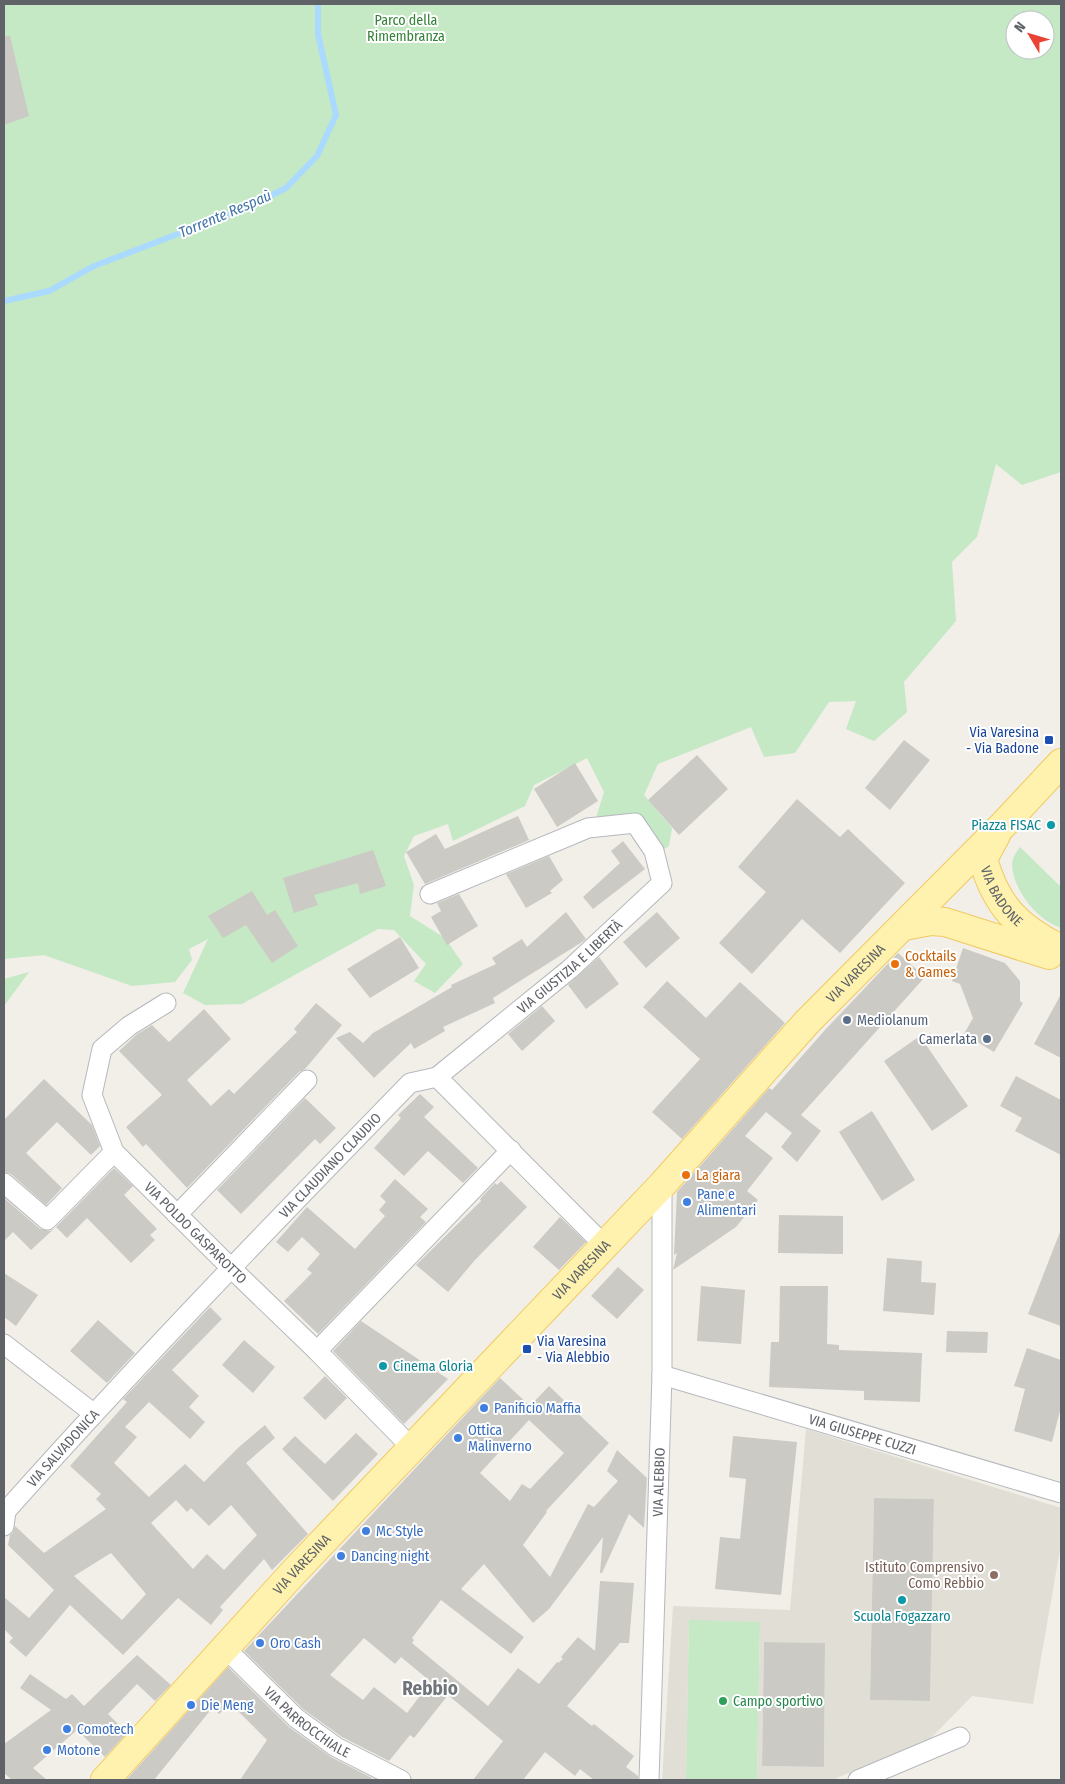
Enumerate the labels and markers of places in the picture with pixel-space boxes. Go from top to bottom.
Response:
place label: Via Varesina - Via Badone [966,724,1039,757]
marker: Via Varesina - Via Badone [1043,734,1055,746]
place label: Piazza FISAC [971,817,1041,834]
marker: Piazza FISAC [1045,819,1057,831]
place label: Cocktails & Games [905,948,956,981]
marker: Cocktails & Games [889,958,901,970]
place label: Mediolanum [857,1012,928,1029]
marker: Mediolanum [841,1014,853,1026]
place label: Camerlata [919,1031,977,1048]
marker: Camerlata [981,1033,993,1045]
place label: La giara [696,1167,741,1184]
marker: La giara [680,1169,692,1181]
place label: Pane e Alimentari [697,1186,756,1219]
marker: Pane e Alimentari [681,1196,693,1208]
place label: Via Varesina - Via Alebbio [537,1333,610,1366]
marker: Via Varesina - Via Alebbio [521,1343,533,1355]
place label: Cinema Gloria [393,1358,473,1375]
marker: Cinema Gloria [377,1360,389,1372]
place label: Panificio Maffia [494,1400,581,1417]
marker: Panificio Maffia [478,1402,490,1414]
place label: Ottica Malinverno [468,1422,532,1455]
marker: Ottica Malinverno [452,1432,464,1444]
place label: Mc Style [376,1523,424,1540]
marker: Mc Style [360,1525,372,1537]
place label: Dancing night [351,1548,430,1565]
marker: Dancing night [335,1550,347,1562]
place label: Istituto Comprensivo Como Rebbio [865,1559,984,1592]
marker: Istituto Comprensivo Como Rebbio [988,1569,1000,1581]
marker: Scuola Fogazzaro [896,1594,908,1606]
place label: Scuola Fogazzaro [853,1608,951,1625]
place label: Oro Cash [270,1635,321,1652]
marker: Oro Cash [254,1637,266,1649]
place label: Campo sportivo [733,1693,823,1710]
marker: Campo sportivo [717,1695,729,1707]
place label: Die Meng [201,1697,254,1714]
marker: Die Meng [185,1699,197,1711]
place label: Comotech [77,1721,134,1738]
marker: Comotech [61,1723,73,1735]
place label: Motone [57,1742,100,1759]
marker: Motone [41,1744,53,1756]

